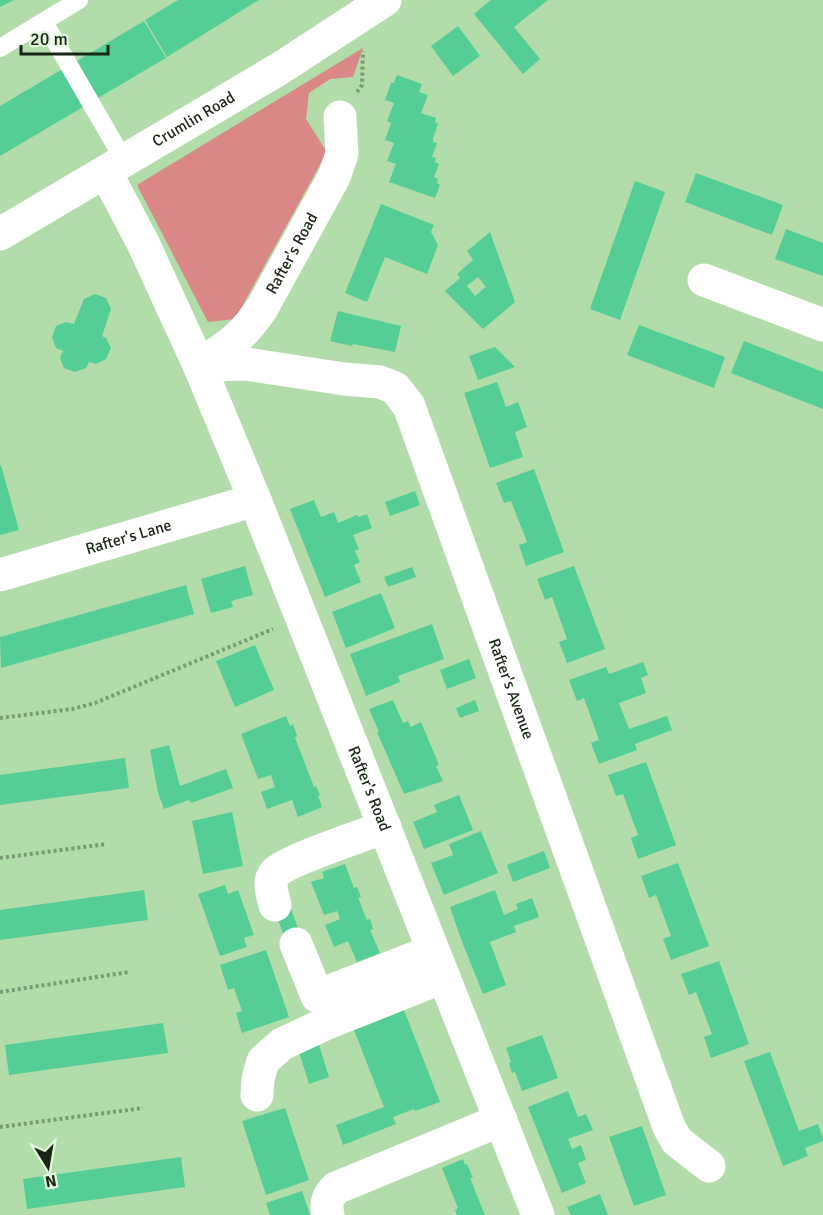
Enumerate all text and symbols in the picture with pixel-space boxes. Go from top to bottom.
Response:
scale bar [21,18,108,56]
text: 20 m [30,28,68,50]
street label: Crumlin Road [149,87,239,152]
street label: Rafter's Road [262,209,322,298]
street label: Rafter's Lane [83,515,174,559]
street label: Rafter's Avenue [484,636,538,742]
street label: Rafter's Road [343,743,395,834]
north arrow [18,1137,78,1197]
text: N [43,1170,58,1192]

